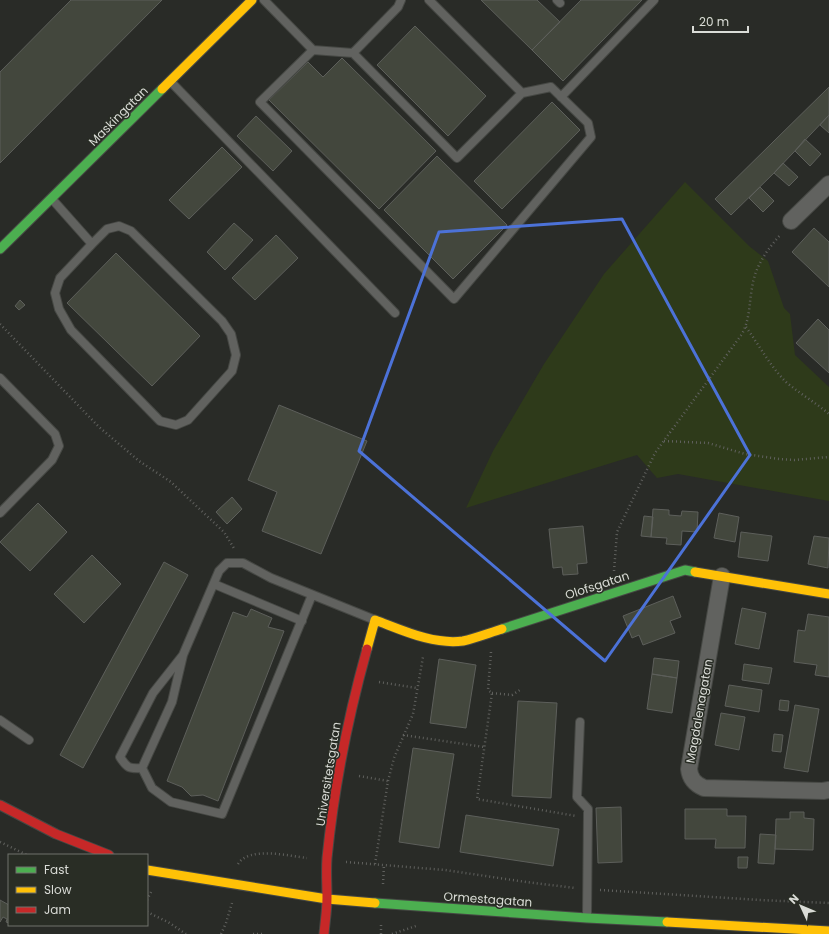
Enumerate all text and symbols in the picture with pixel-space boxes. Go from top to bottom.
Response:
scale bar [693,8,748,34]
text: 20 m [699,13,729,30]
street label: Maskingatan [84,82,152,150]
street label: Olofsgatan [563,567,631,603]
street label: Magdalenagatan [681,658,717,764]
street label: Universitetsgatan [311,721,345,827]
legend [8,854,148,926]
text: Fast [44,861,69,878]
text: Slow [44,881,72,898]
north arrow [781,886,821,926]
street label: Ormestagatan [443,887,533,911]
text: N [785,891,802,908]
text: Jam [44,901,71,918]

